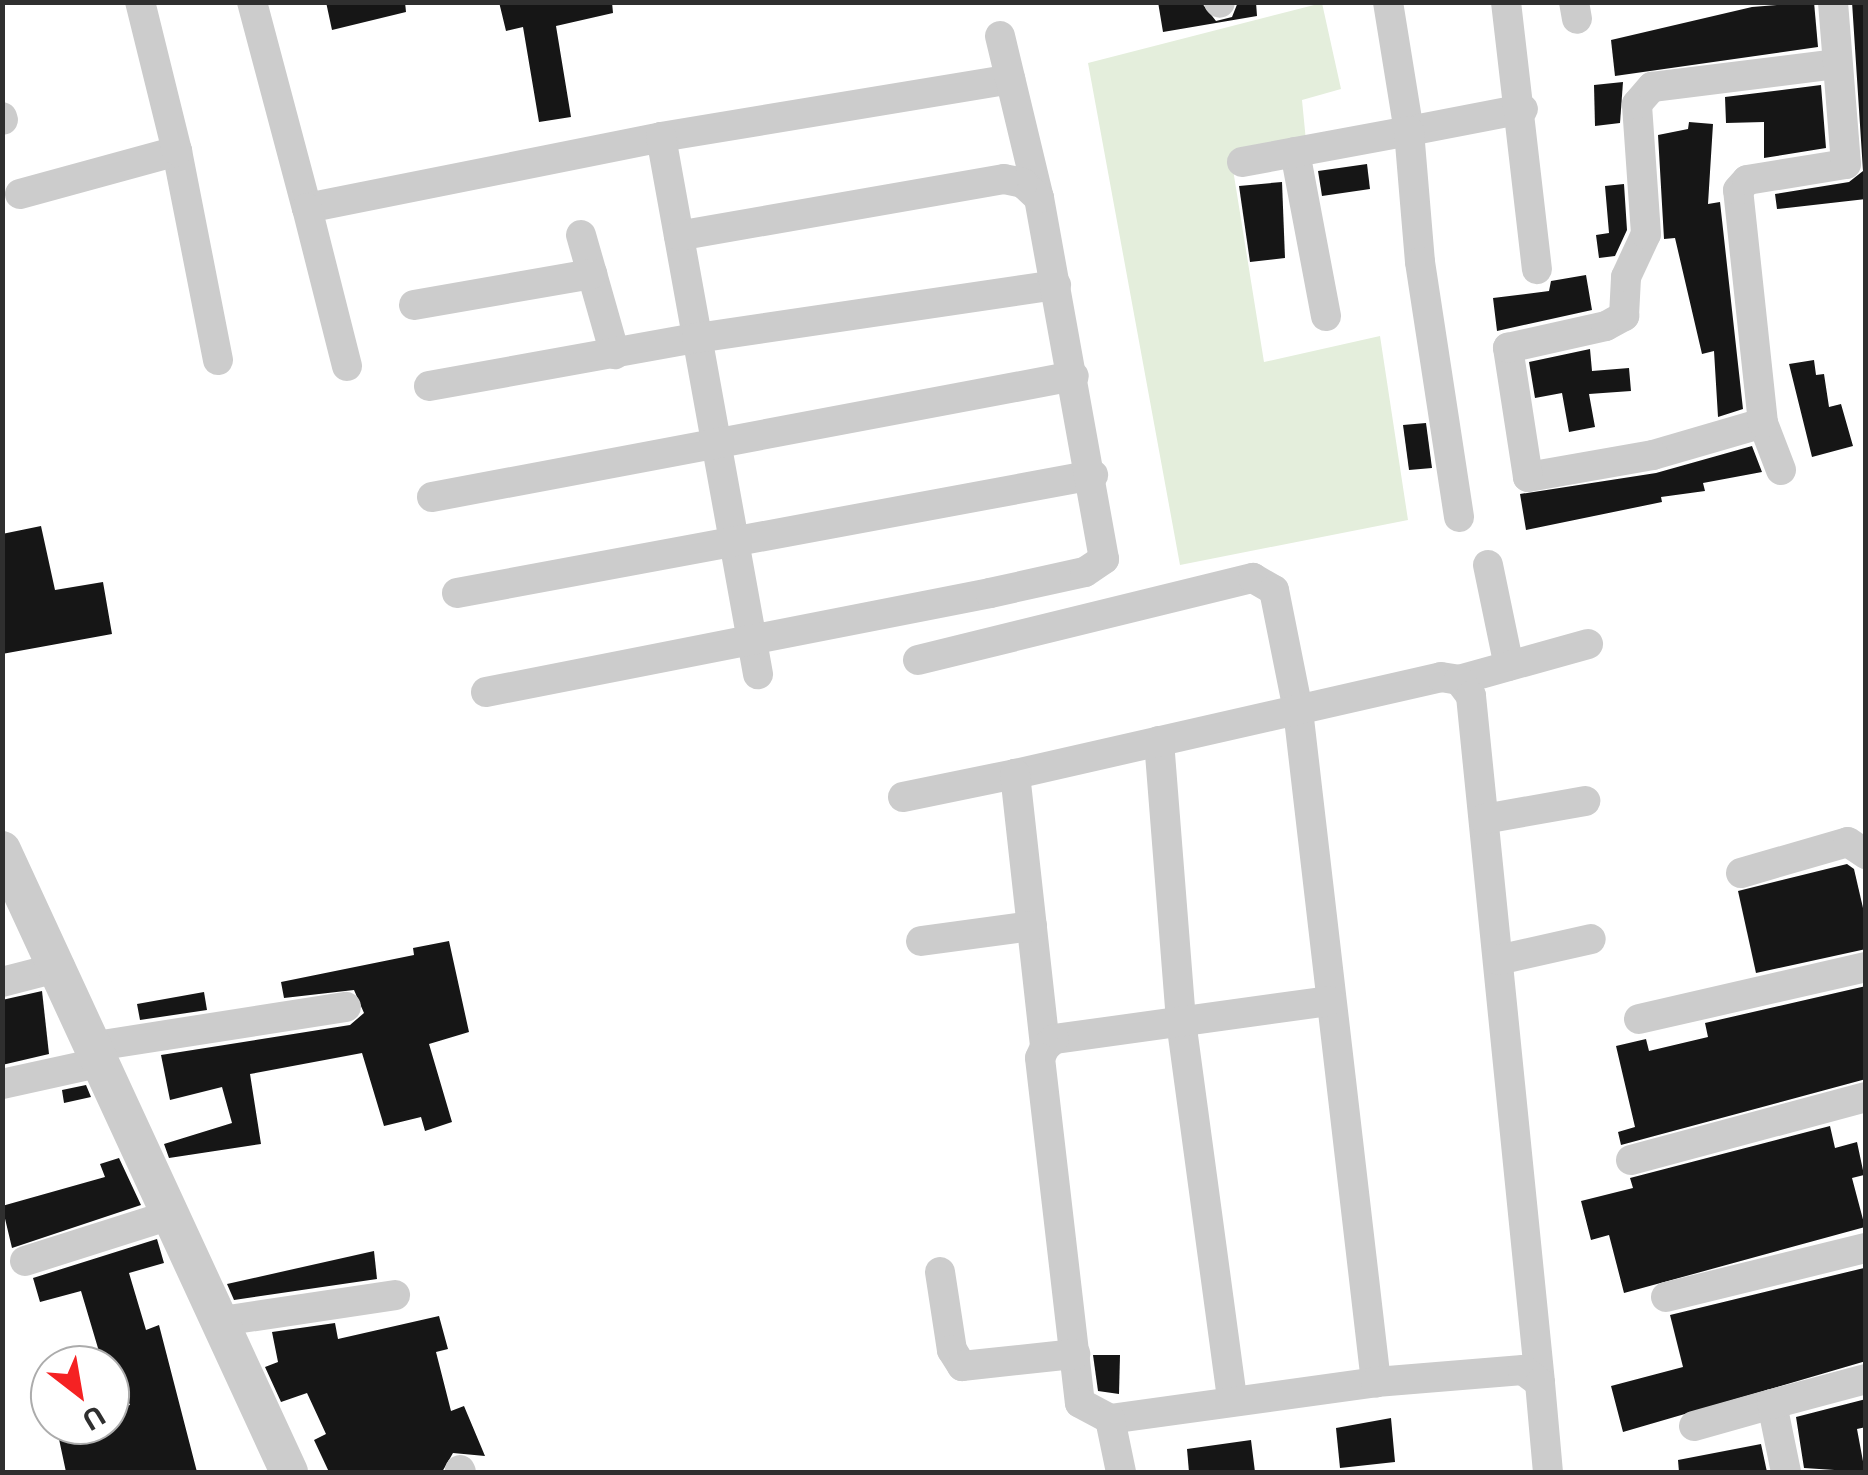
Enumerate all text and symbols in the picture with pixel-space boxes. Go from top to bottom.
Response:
north arrow [30,1345,130,1445]
text: U [76,1397,113,1441]

